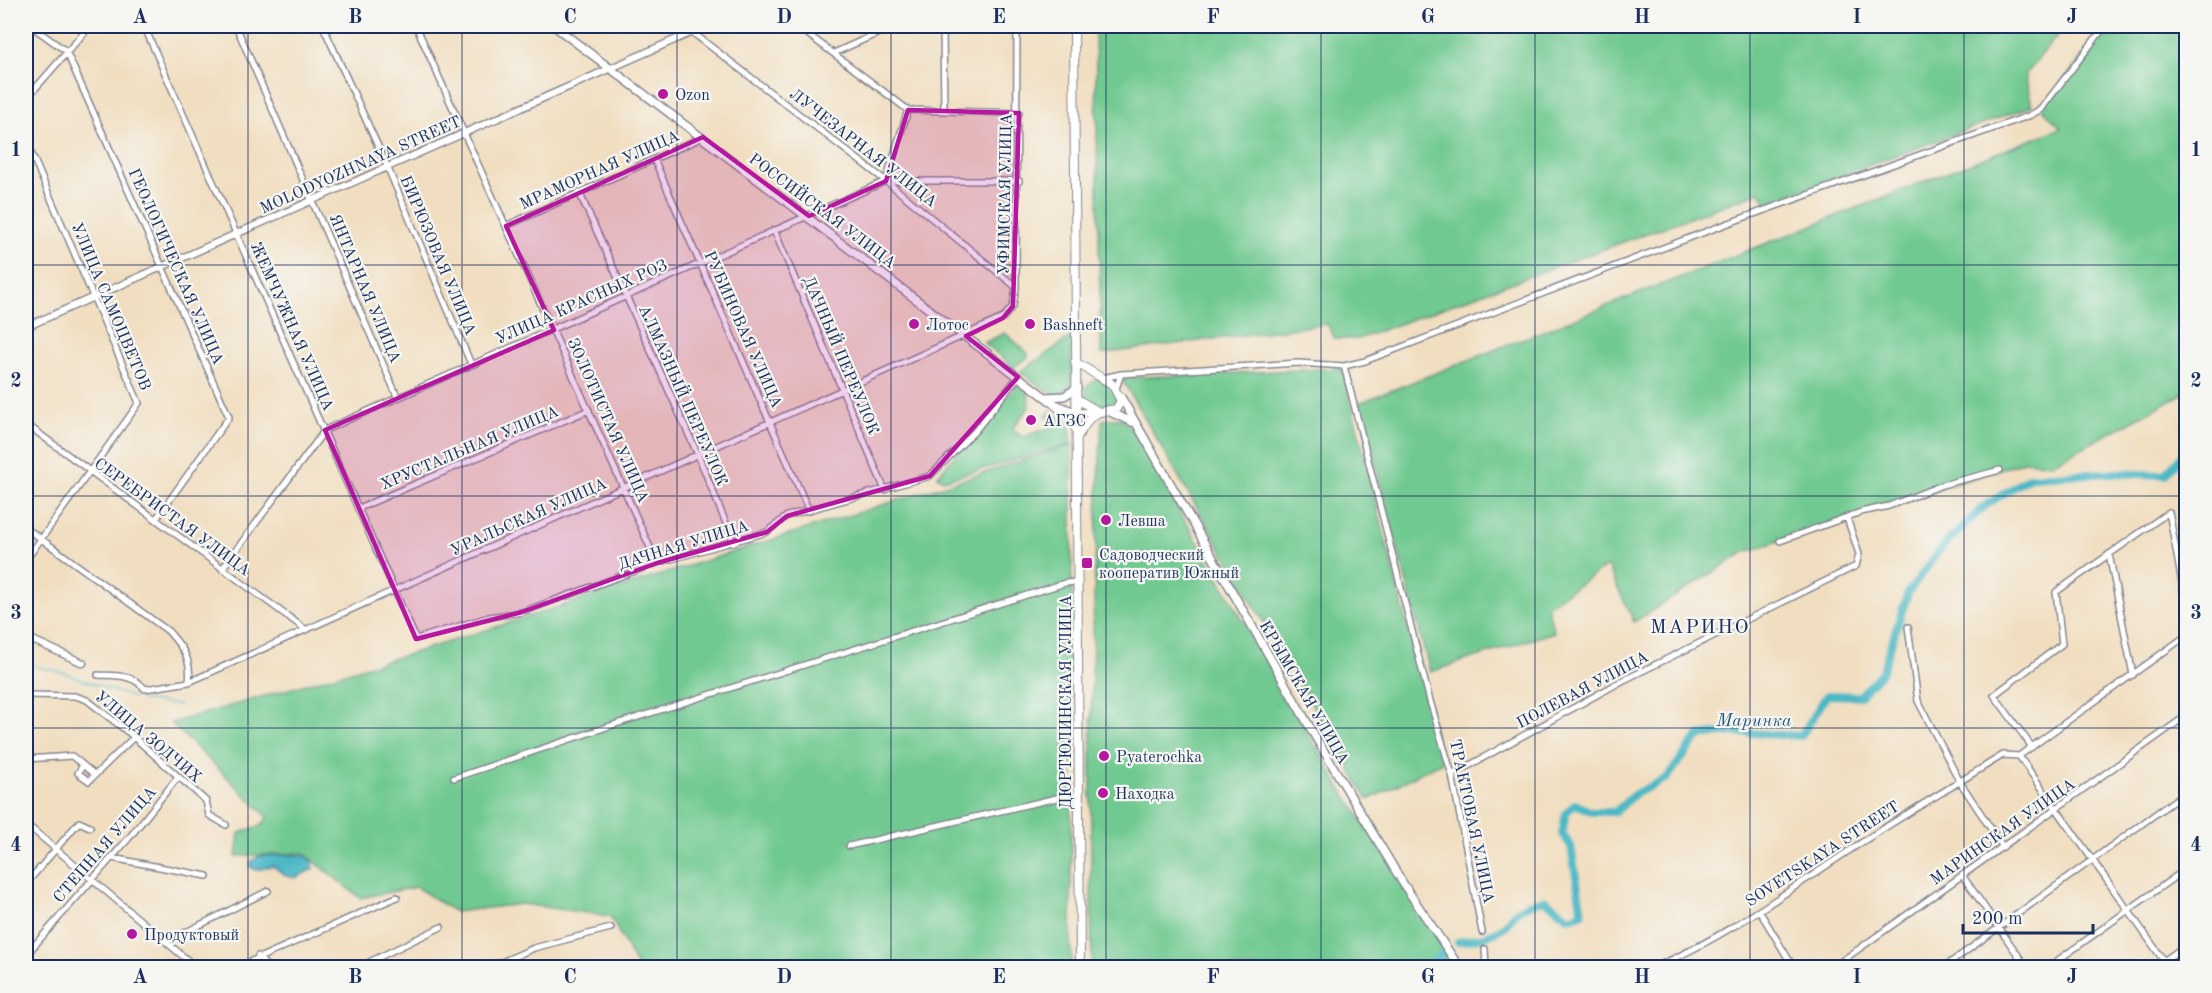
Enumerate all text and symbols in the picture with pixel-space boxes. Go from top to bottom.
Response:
text: A [132,8,148,28]
text: B [348,8,362,28]
text: C [563,8,577,28]
text: D [776,8,792,28]
text: E [992,8,1006,28]
text: F [1206,8,1220,28]
text: G [1421,8,1435,28]
text: H [1634,8,1650,28]
text: I [1853,8,1861,28]
text: J [2067,8,2078,28]
street label: ЛУЧЕЗАРНАЯ УЛИЦА [786,86,939,211]
marker: Ozon [656,87,670,101]
place label: Ozon [675,88,710,104]
street label: УФИМСКАЯ УЛИЦА [997,113,1015,275]
street label: MOLODYOZHNAYA STREET [258,114,464,218]
street label: МРАМОРНАЯ УЛИЦА [518,128,682,213]
text: 1 [10,141,22,161]
text: 1 [2190,141,2202,161]
street label: РОССИЙСКАЯ УЛИЦА [745,148,901,272]
street label: ГЕОЛОГИЧЕСКАЯ УЛИЦА [125,166,226,367]
street label: БИРЮЗОВАЯ УЛИЦА [396,174,478,338]
street label: ЯНТАРНАЯ УЛИЦА [326,212,403,366]
street label: УЛИЦА САМОЦВЕТОВ [68,221,153,393]
street label: ЖЕМЧУЖНАЯ УЛИЦА [247,240,336,414]
street label: РУБИНОВАЯ УЛИЦА [700,249,784,411]
street label: УЛИЦА КРАСНЫХ РОЗ [494,258,670,348]
street label: ДАЧНЫЙ ПЕРЕУЛОК [799,273,885,438]
street label: АЛМАЗНЫЙ ПЕРЕУЛОК [635,301,733,489]
marker: Лотос [907,317,921,331]
marker: Bashneft [1023,317,1037,331]
place label: Лотос [926,318,969,334]
place label: Bashneft [1042,318,1104,334]
street label: ЗОЛОТИСТАЯ УЛИЦА [564,336,651,506]
text: 2 [10,372,22,392]
text: 2 [2190,372,2202,392]
street label: ХРУСТАЛЬНАЯ УЛИЦА [378,404,561,494]
marker: АГЗС [1024,413,1038,427]
place label: АГЗС [1043,414,1086,430]
street label: СЕРЕБРИСТАЯ УЛИЦА [91,456,253,579]
street label: УРАЛЬСКАЯ УЛИЦА [448,476,609,560]
marker: Левша [1099,513,1113,527]
place label: Левша [1118,514,1166,530]
street label: ДАЧНАЯ УЛИЦА [616,518,751,573]
place label: Садоводческий кооператив Южный [1099,548,1239,582]
marker: Садоводческий кооператив Южный [1080,556,1094,570]
street label: ДЮРТЮЛИНСКАЯ УЛИЦА [1059,595,1075,809]
text: 3 [10,604,22,624]
text: 3 [2190,604,2202,624]
street label: КРЫМСКАЯ УЛИЦА [1256,618,1351,768]
district label: МАРИНО [1650,618,1750,638]
street label: ПОЛЕВАЯ УЛИЦА [1514,649,1651,732]
street label: УЛИЦА ЗОДЧИХ [91,688,204,787]
water label: Маринка [1715,712,1792,730]
street label: ТРАКТОВАЯ УЛИЦА [1446,738,1496,905]
marker: Pyaterochka [1097,749,1111,763]
place label: Pyaterochka [1116,750,1202,766]
street label: МАРИНСКАЯ УЛИЦА [1928,777,2079,889]
street label: СТЕПНАЯ УЛИЦА [51,784,160,906]
marker: Находка [1096,786,1110,800]
place label: Находка [1115,787,1175,803]
street label: SOVETSKAYA STREET [1743,799,1903,910]
text: 4 [10,836,22,856]
text: 4 [2190,836,2202,856]
scale bar [1963,897,2094,935]
text: 200 m [1972,910,2023,928]
marker: Продуктовый [125,927,139,941]
place label: Продуктовый [144,928,239,944]
text: A [132,968,148,988]
text: B [348,968,362,988]
text: C [563,968,577,988]
text: D [776,968,792,988]
text: E [992,968,1006,988]
text: F [1206,968,1220,988]
text: G [1421,968,1435,988]
text: H [1634,968,1650,988]
text: I [1853,968,1861,988]
text: J [2067,968,2078,988]

